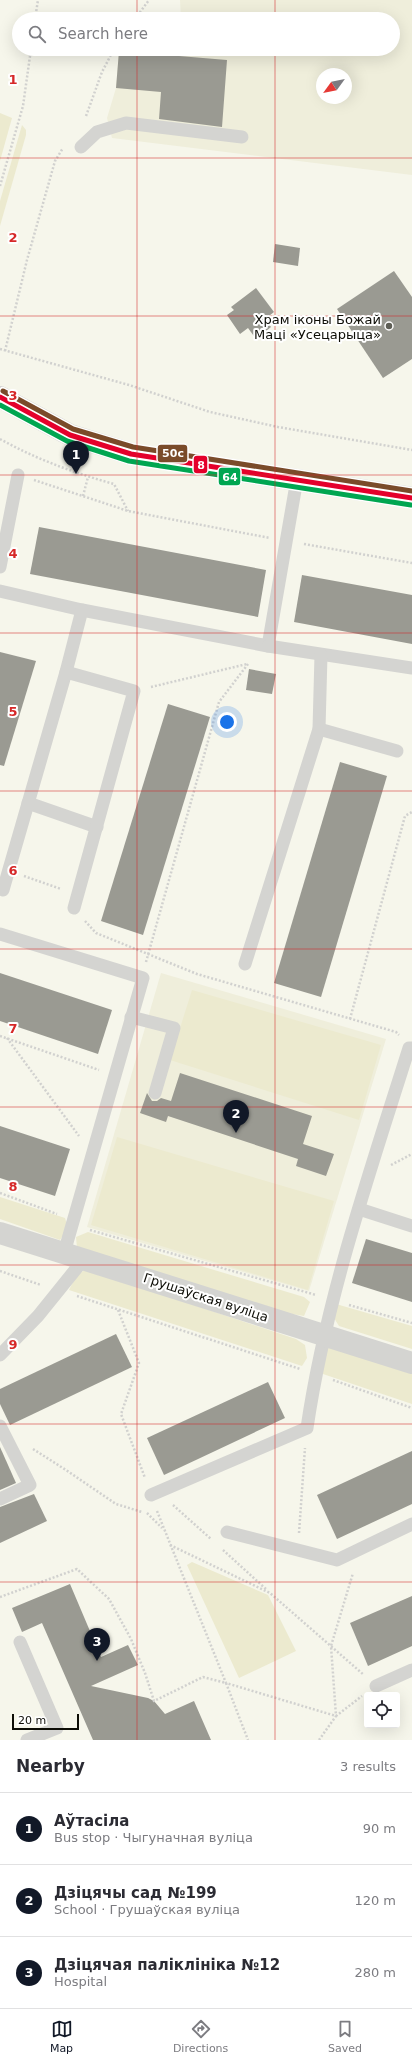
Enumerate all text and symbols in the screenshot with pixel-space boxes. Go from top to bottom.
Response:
search box [12,12,400,56]
icon: search [26,23,48,45]
text: Search here [58,25,148,43]
north arrow [316,68,352,104]
text: 1 [8,72,18,87]
text: 2 [8,230,18,245]
place label: Храм іконы Божай Маці «Усецарыца» [254,312,381,342]
marker: Храм іконы Божай Маці «Усецарыца» [384,321,394,331]
text: 3 [8,388,18,403]
pin: 1 [63,441,89,474]
line badge: 50с [157,444,188,463]
text: 50с [162,447,184,460]
line badge: 8 [193,455,208,474]
text: 8 [197,459,205,472]
line badge: 64 [218,467,241,486]
text: 64 [222,471,238,484]
text: 4 [8,546,18,561]
text: 5 [8,704,18,719]
your location [217,712,237,732]
text: 6 [8,863,18,878]
text: 7 [8,1021,18,1036]
pin: 2 [223,1100,249,1133]
text: 8 [8,1179,18,1194]
street label: Грушаўская вуліца [141,1270,270,1325]
text: 9 [8,1337,18,1352]
pin: 3 [84,1628,110,1661]
map controls [364,1692,400,1728]
button: locate [364,1692,400,1728]
scale bar [12,1712,79,1731]
text: 20 m [18,1714,46,1727]
text: Nearby [16,1756,85,1776]
text: 3 results [340,1759,396,1774]
text: Аўтасіла [54,1812,129,1830]
text: 1 [24,1821,34,1836]
text: 90 m [363,1821,396,1836]
text: Bus stop · Чыгуначная вуліца [54,1830,253,1845]
text: Дзіцячы сад №199 [54,1884,217,1902]
text: 2 [24,1893,34,1908]
text: 120 m [354,1893,396,1908]
text: School · Грушаўская вуліца [54,1902,240,1917]
text: Дзіцячая паліклініка №12 [54,1956,280,1974]
text: 3 [24,1965,34,1980]
text: 280 m [354,1965,396,1980]
text: Hospital [54,1974,107,1989]
tab: Map [50,2018,73,2055]
tab: Directions [173,2018,228,2055]
tab: Saved [328,2018,362,2055]

